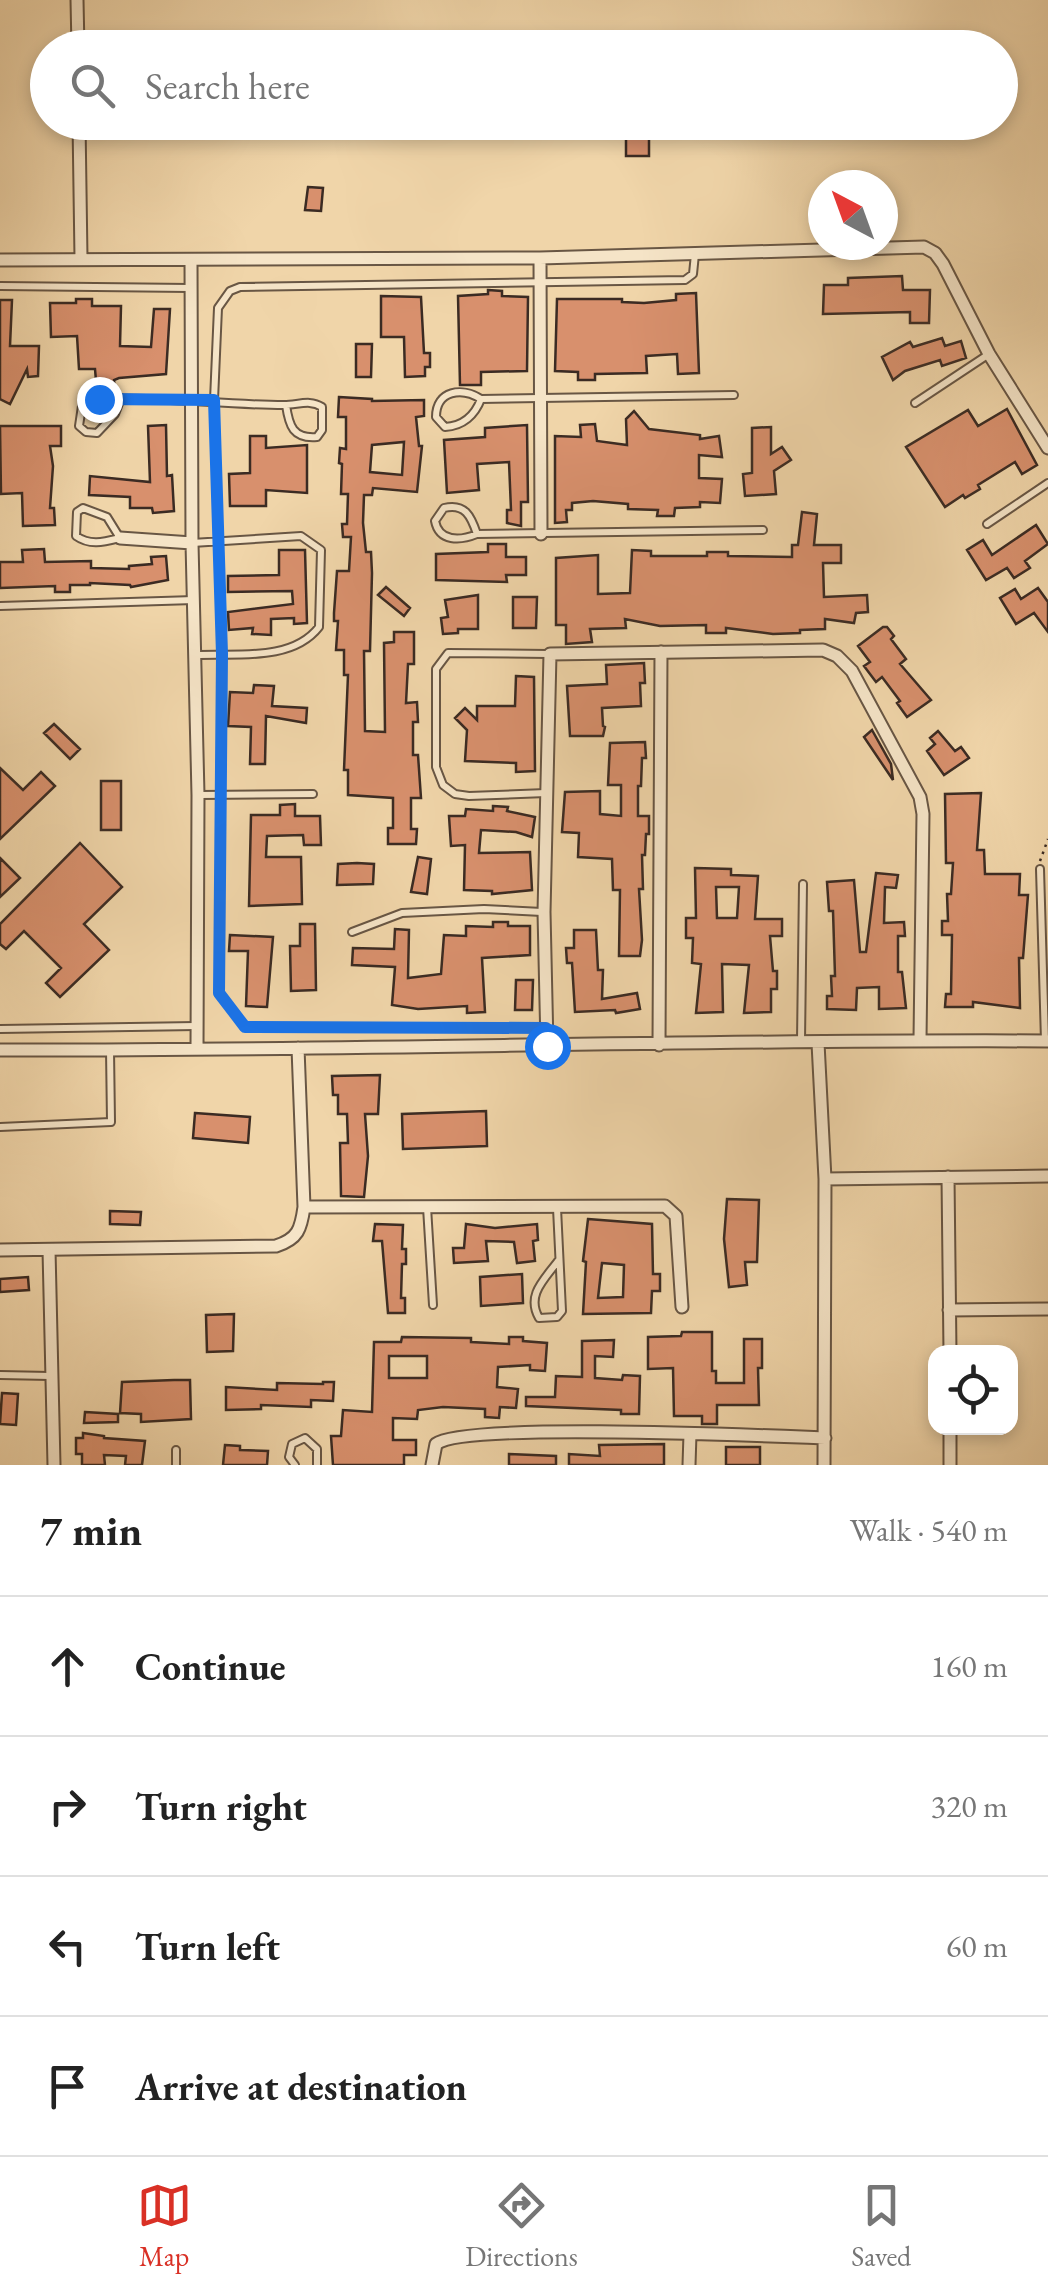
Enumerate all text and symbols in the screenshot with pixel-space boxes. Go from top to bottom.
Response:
search box [30,30,1018,140]
icon: search [65,58,120,113]
text: Search here [145,61,310,110]
north arrow [808,170,898,260]
route end [77,377,123,423]
route start [525,1024,571,1070]
map controls [928,1345,1018,1435]
button: locate [928,1345,1018,1435]
text: 7 min [40,1503,142,1558]
text: Walk · 540 m [850,1509,1008,1551]
icon: ahead [40,1639,95,1694]
text: Continue [135,1642,286,1691]
text: 160 m [931,1645,1008,1687]
icon: right [40,1779,95,1834]
text: Turn right [135,1782,307,1831]
text: 320 m [931,1785,1008,1827]
icon: left [40,1919,95,1974]
text: Turn left [135,1922,280,1971]
text: 60 m [946,1925,1008,1967]
icon: arrive [40,2059,95,2114]
text: Arrive at destination [135,2062,467,2111]
tab: Map [137,2178,192,2274]
tab: Directions [465,2178,578,2274]
tab: Saved [851,2178,911,2274]

